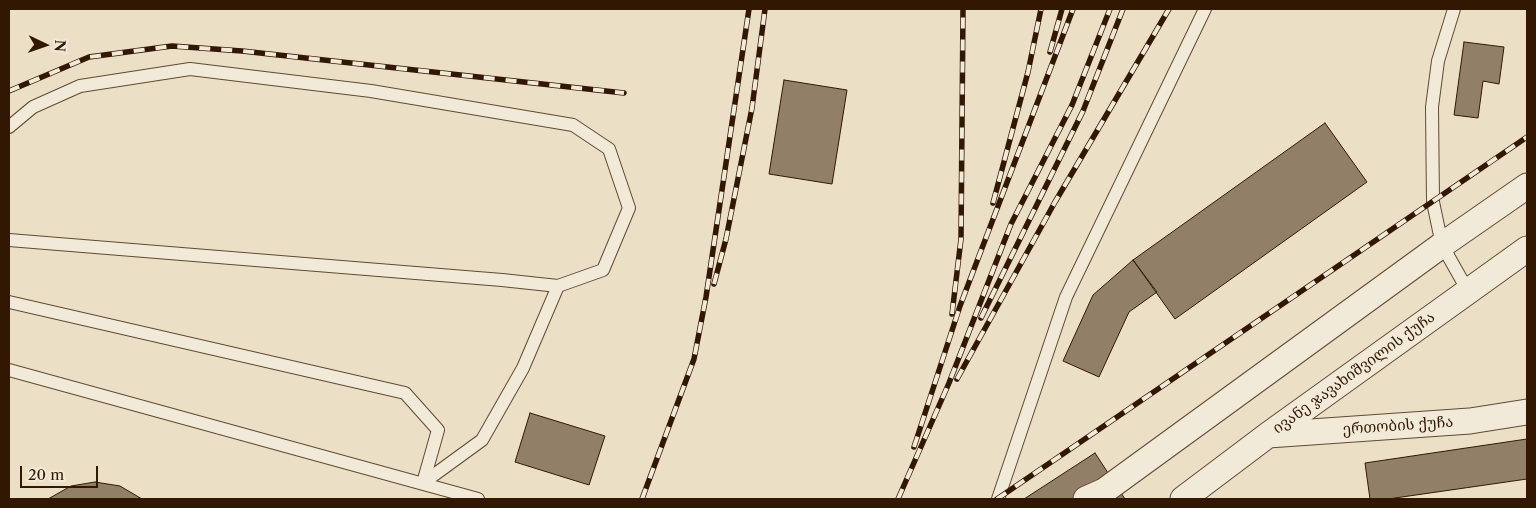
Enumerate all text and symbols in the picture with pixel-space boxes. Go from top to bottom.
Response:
north arrow [20,20,70,70]
text: N [51,39,69,52]
street label: ივანე ჯავახიშვილის ქუჩა [1269,308,1439,438]
street label: ერთობის ქუჩა [1342,413,1454,439]
scale bar [22,456,100,488]
text: 20 m [28,465,64,484]

